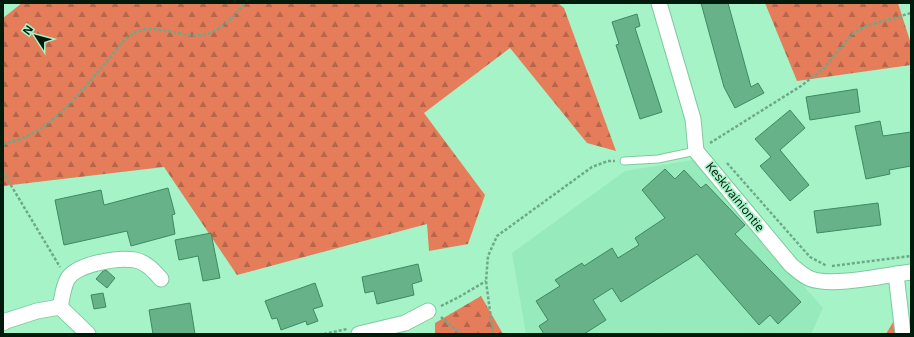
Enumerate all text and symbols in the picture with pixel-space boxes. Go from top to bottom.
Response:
north arrow [16,16,56,56]
text: N [19,22,36,38]
street label: Keskivainiontie [702,158,769,235]

